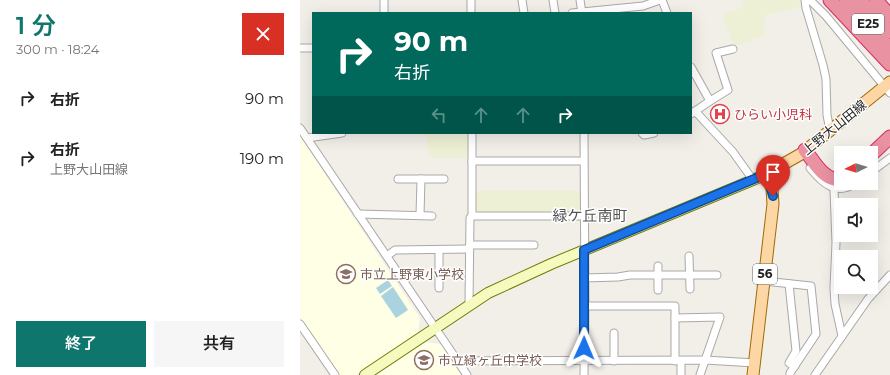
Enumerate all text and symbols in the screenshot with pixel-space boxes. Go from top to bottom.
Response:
text: 1 分 [16,11,56,40]
button: close [242,13,284,55]
road number: E25 [852,14,884,34]
text: 90 m [394,24,468,58]
icon: right [328,28,380,80]
text: 300 m · 18:24 [16,41,99,57]
text: 右折 [394,62,430,84]
icon: right [16,87,38,109]
text: 90 m [245,89,284,108]
text: 右折 [50,90,80,109]
street label: 上野大山田線 [799,96,869,158]
hospital icon: ひらい小児科 [709,103,731,125]
icon: left [428,104,450,126]
icon: ahead [470,104,492,126]
icon: ahead [512,104,534,126]
icon: right [554,104,576,126]
place label: ひらい小児科 [734,106,812,122]
text: 右折 [50,140,80,159]
north arrow [834,146,878,190]
map controls [834,146,878,294]
icon: right [16,147,38,169]
text: 190 m [240,149,284,168]
pin [756,155,790,196]
text: 上野大山田線 [50,161,128,177]
icon: arrive [762,161,784,183]
button: sound [834,198,878,242]
district label: 緑ケ丘南町 [552,206,628,225]
button: search [834,250,878,294]
school or university icon: 市立上野東小学校 [335,263,357,285]
road number: 56 [753,264,777,284]
place label: 市立上野東小学校 [360,266,464,282]
button: 終了 [16,321,146,367]
button: 共有 [154,321,284,367]
position arrow [563,327,605,369]
school or university icon: 市立緑ヶ丘中学校 [413,349,435,371]
place label: 市立緑ヶ丘中学校 [438,352,542,368]

